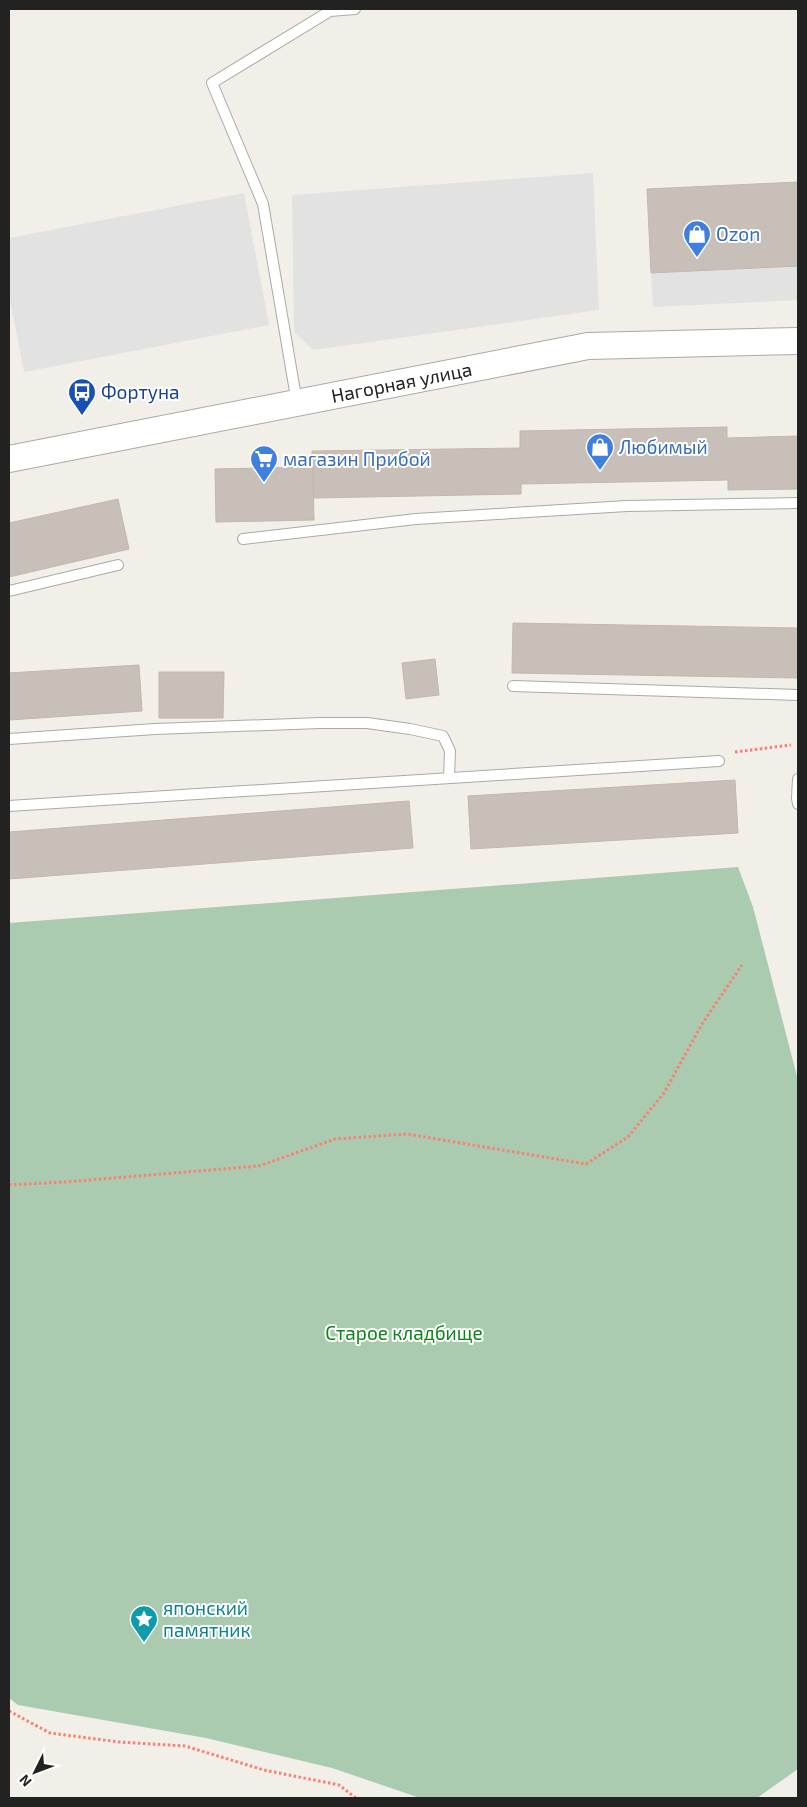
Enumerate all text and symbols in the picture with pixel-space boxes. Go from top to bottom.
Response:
shop icon: Ozon [682,219,712,258]
place label: Ozon [716,222,760,245]
street label: Нагорная улица [329,357,474,407]
bus stop icon: Фортуна [67,377,97,416]
place label: Фортуна [101,380,180,404]
shop icon: Любимый [585,432,615,471]
place label: Любимый [619,435,708,458]
supermarket icon: магазин Прибой [249,444,279,483]
place label: магазин Прибой [283,447,431,470]
park label: Старое кладбище [325,1321,483,1344]
place label: японский памятник [163,1596,251,1641]
place icon: японский памятник [129,1604,159,1643]
north arrow [10,1747,60,1797]
text: N [15,1772,35,1790]

